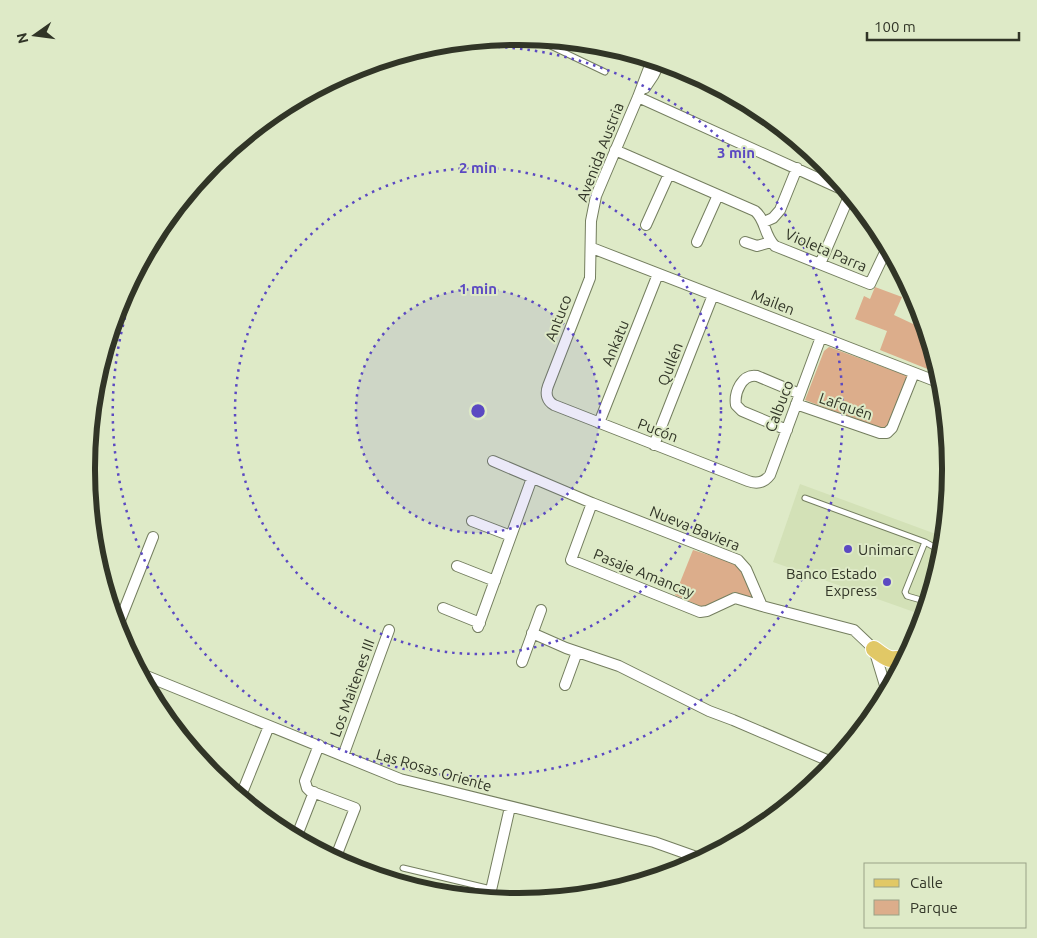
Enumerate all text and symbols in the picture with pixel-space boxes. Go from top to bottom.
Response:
north arrow [10,10,60,60]
scale bar [867,10,1020,42]
text: 100 m [874,18,916,35]
text: N [13,31,31,45]
street label: Avenida Austria [573,100,627,204]
text: 3 min [717,144,755,161]
text: 2 min [459,159,497,176]
street label: Violeta Parra [783,225,869,275]
text: 1 min [459,280,497,297]
street label: Mailen [749,286,797,318]
street label: Antuco [541,292,575,344]
street label: Ankatu [598,318,632,368]
street label: Qullén [654,340,686,388]
street label: Calbuco [761,378,797,434]
street label: Lafquén [817,389,875,423]
centre of rings [469,402,487,420]
street label: Pucón [635,415,681,445]
street label: Nueva Baviera [647,502,743,554]
place label: Unimarc [858,541,914,558]
marker: Unimarc [842,543,854,555]
street label: Pasaje Amancay [591,545,697,601]
place label: Banco Estado Express [786,565,877,599]
marker: Banco Estado Express [881,576,893,588]
street label: Los Maitenes III [326,637,378,739]
street label: Las Rosas Oriente [374,745,494,795]
legend [864,863,1027,928]
text: Calle [910,874,943,891]
text: Parque [910,899,958,916]

